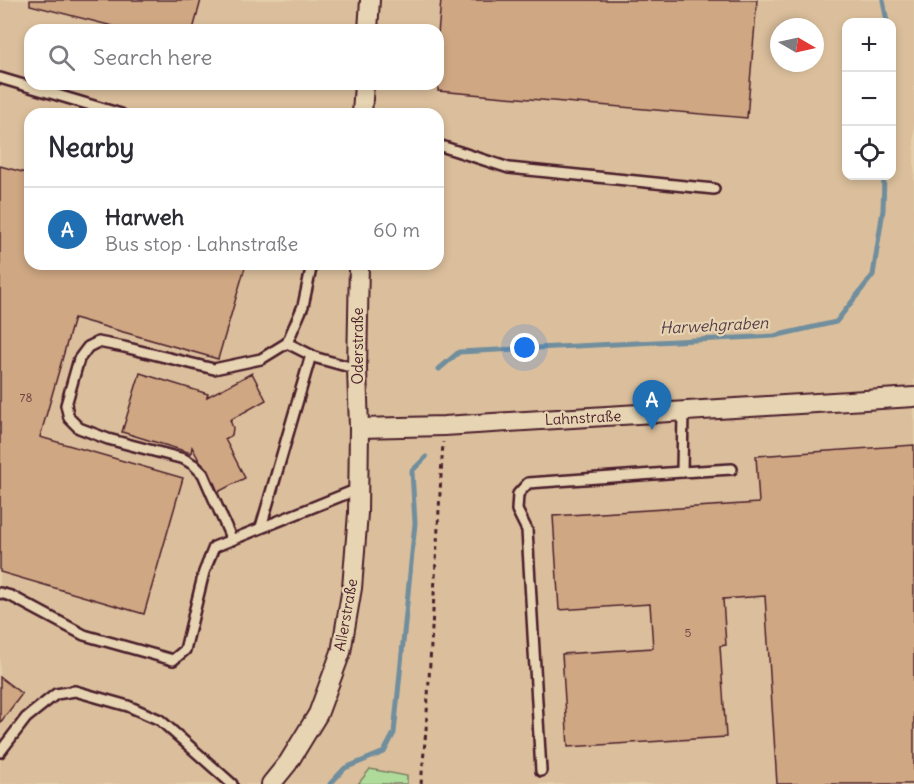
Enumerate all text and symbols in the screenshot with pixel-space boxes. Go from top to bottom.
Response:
north arrow [770,18,824,72]
map controls [842,18,896,180]
button: + [842,18,896,72]
search box [24,24,444,90]
icon: search [45,41,78,74]
text: Search here [93,43,212,71]
button: − [842,72,896,126]
button: locate [842,126,896,180]
text: Nearby [48,131,134,164]
text: Harweh [105,203,184,231]
text: A [61,217,74,242]
text: 60 m [373,217,420,242]
text: Bus stop · Lahnstraße [105,231,298,256]
street label: Oderstraße [348,307,367,385]
water label: Harwehgraben [659,312,770,338]
your location [510,333,539,362]
pin: A [632,380,672,430]
house number: 78 [20,390,32,405]
street label: Lahnstraße [544,406,622,429]
street label: Allerstraße [330,577,361,653]
house number: 5 [685,625,692,640]

